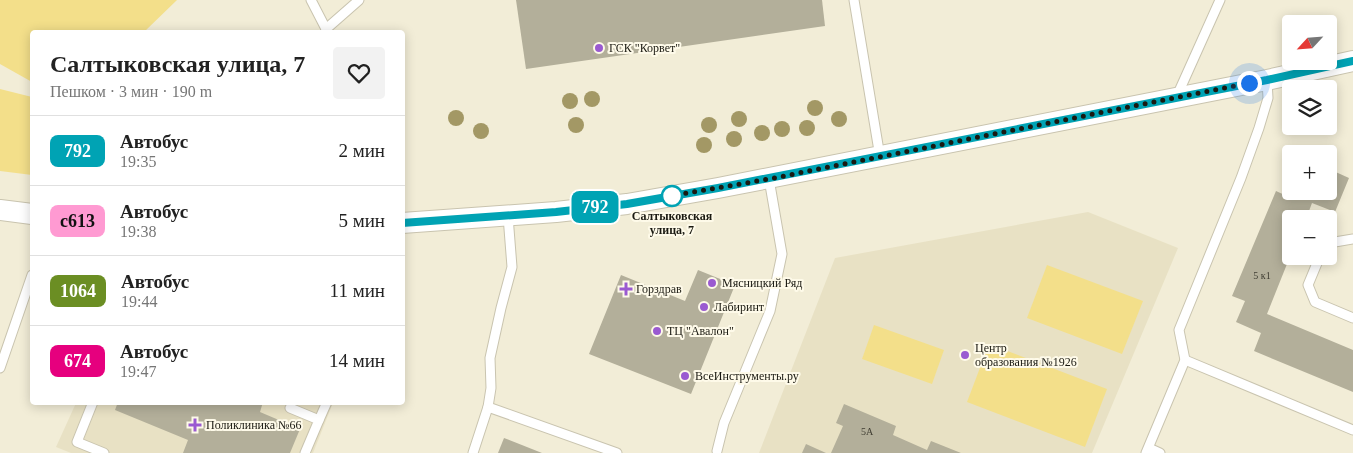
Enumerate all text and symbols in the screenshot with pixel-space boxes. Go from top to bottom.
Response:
north arrow [1282,15,1338,70]
map controls [1282,15,1337,265]
place label: ГСК "Корвет" [609,41,680,55]
marker: ГСК "Корвет" [593,42,605,54]
button: heart [333,47,385,99]
text: Салтыковская улица, 7 [50,51,305,77]
your location [1237,71,1262,96]
button: layers [1282,80,1337,135]
text: Пешком · 3 мин · 190 m [50,83,212,100]
text: Автобус [120,131,188,152]
text: 2 мин [338,140,385,161]
text: 792 [64,141,91,161]
button: + [1282,145,1337,200]
text: 19:35 [120,153,156,170]
marker: Салтыковская улица, 7 [661,185,683,207]
line badge: 792 [566,191,624,223]
text: 792 [582,197,609,217]
text: Автобус [120,201,188,222]
place label: Салтыковская улица, 7 [632,209,713,237]
text: 5 мин [338,210,385,231]
button: − [1282,210,1337,265]
text: с613 [60,211,95,231]
text: 19:38 [120,223,156,240]
house number: 5 к1 [1253,270,1271,281]
text: Автобус [121,271,189,292]
place label: Мясницкий Ряд [722,276,802,290]
marker: Мясницкий Ряд [706,277,718,289]
text: 11 мин [330,280,385,301]
text: 1064 [60,281,96,301]
place label: Горздрав [636,282,682,296]
marker: Горздрав [620,283,632,295]
text: 19:44 [121,293,157,310]
place label: Лабиринт [714,300,765,314]
marker: Лабиринт [698,301,710,313]
place label: ТЦ "Авалон" [667,324,734,338]
marker: ТЦ "Авалон" [651,325,663,337]
text: Автобус [120,341,188,362]
place label: Центр образования №1926 [975,341,1077,369]
marker: Центр образования №1926 [959,349,971,361]
text: 14 мин [329,350,385,371]
text: 674 [64,351,91,371]
text: 19:47 [120,363,156,380]
place label: ВсеИнструменты.ру [695,369,799,383]
marker: ВсеИнструменты.ру [679,370,691,382]
marker: Поликлиника №66 [188,418,202,432]
place label: Поликлиника №66 [206,418,301,432]
house number: 5А [861,426,874,437]

